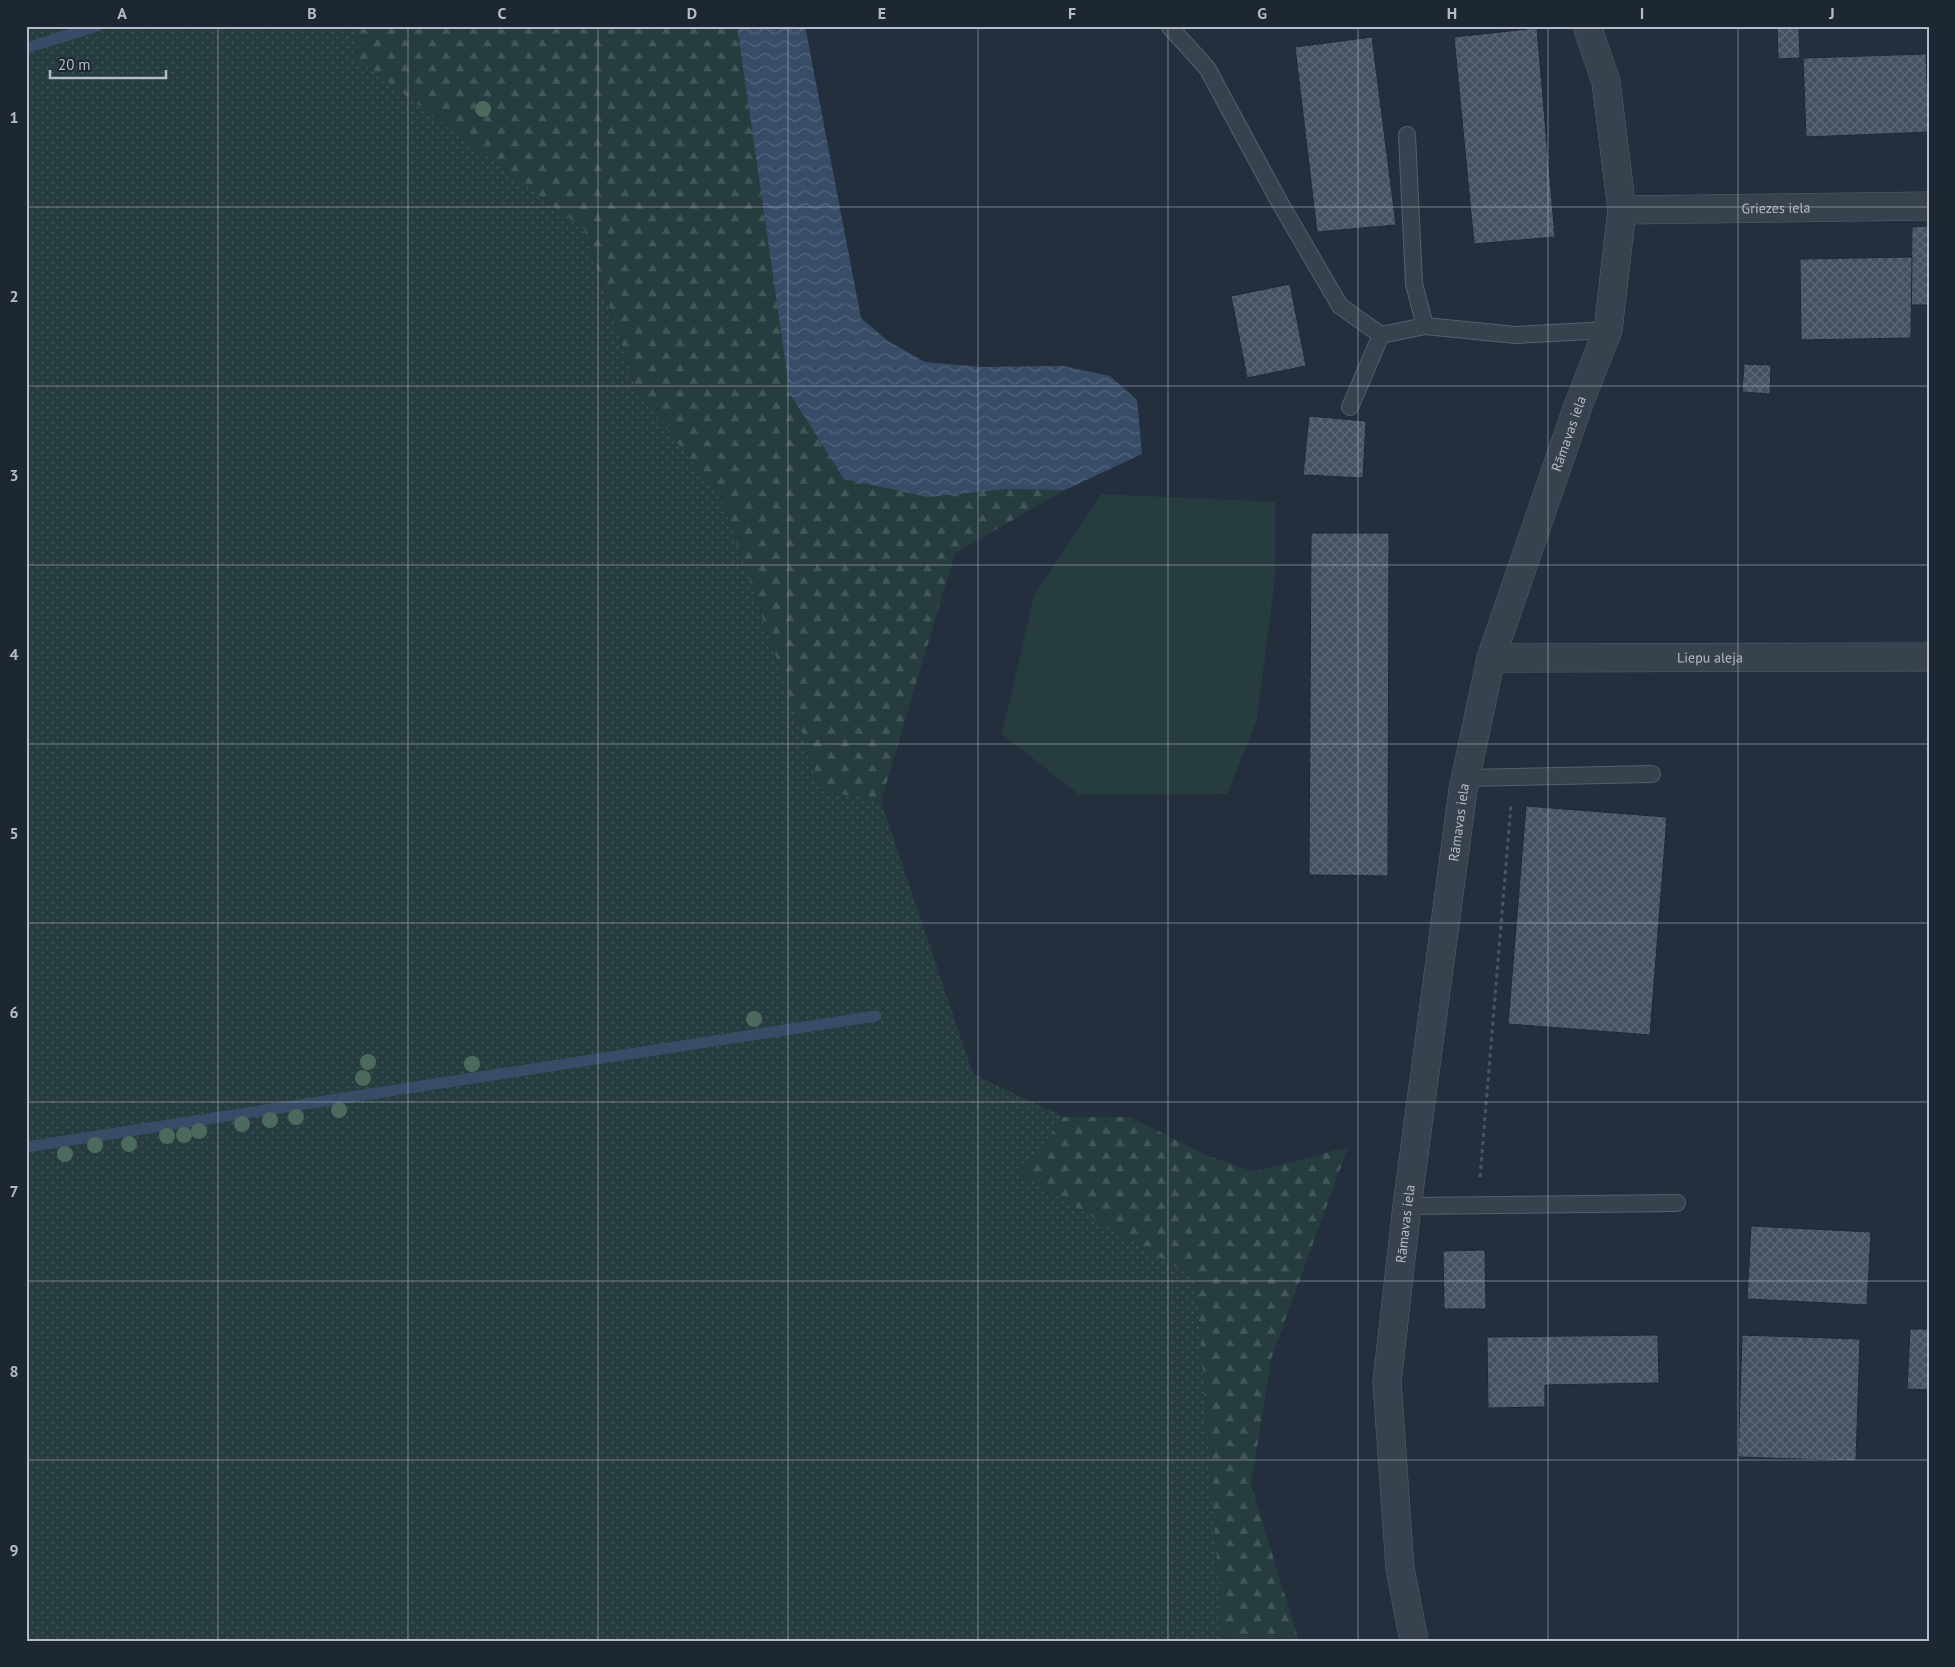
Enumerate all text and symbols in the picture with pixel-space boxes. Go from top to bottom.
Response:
text: A [117,3,127,23]
text: B [307,3,317,23]
text: C [498,3,507,23]
text: D [687,3,697,23]
text: E [878,3,886,23]
text: F [1068,3,1076,23]
text: G [1257,3,1267,23]
text: H [1447,3,1457,23]
text: I [1640,3,1644,23]
text: J [1828,3,1835,23]
scale bar [50,48,166,80]
text: 20 m [58,55,91,74]
text: 1 [9,107,19,127]
street label: Griezes iela [1741,199,1811,217]
text: 2 [9,286,19,306]
street label: Rāmavas iela [1547,393,1590,474]
text: 3 [9,465,19,485]
text: 4 [9,644,19,664]
street label: Liepu aleja [1677,648,1743,667]
street label: Rāmavas iela [1444,782,1473,863]
text: 5 [9,823,19,843]
text: 6 [9,1002,19,1022]
text: 7 [9,1181,19,1201]
street label: Rāmavas iela [1392,1183,1419,1264]
text: 8 [9,1361,19,1381]
text: 9 [9,1540,19,1560]

